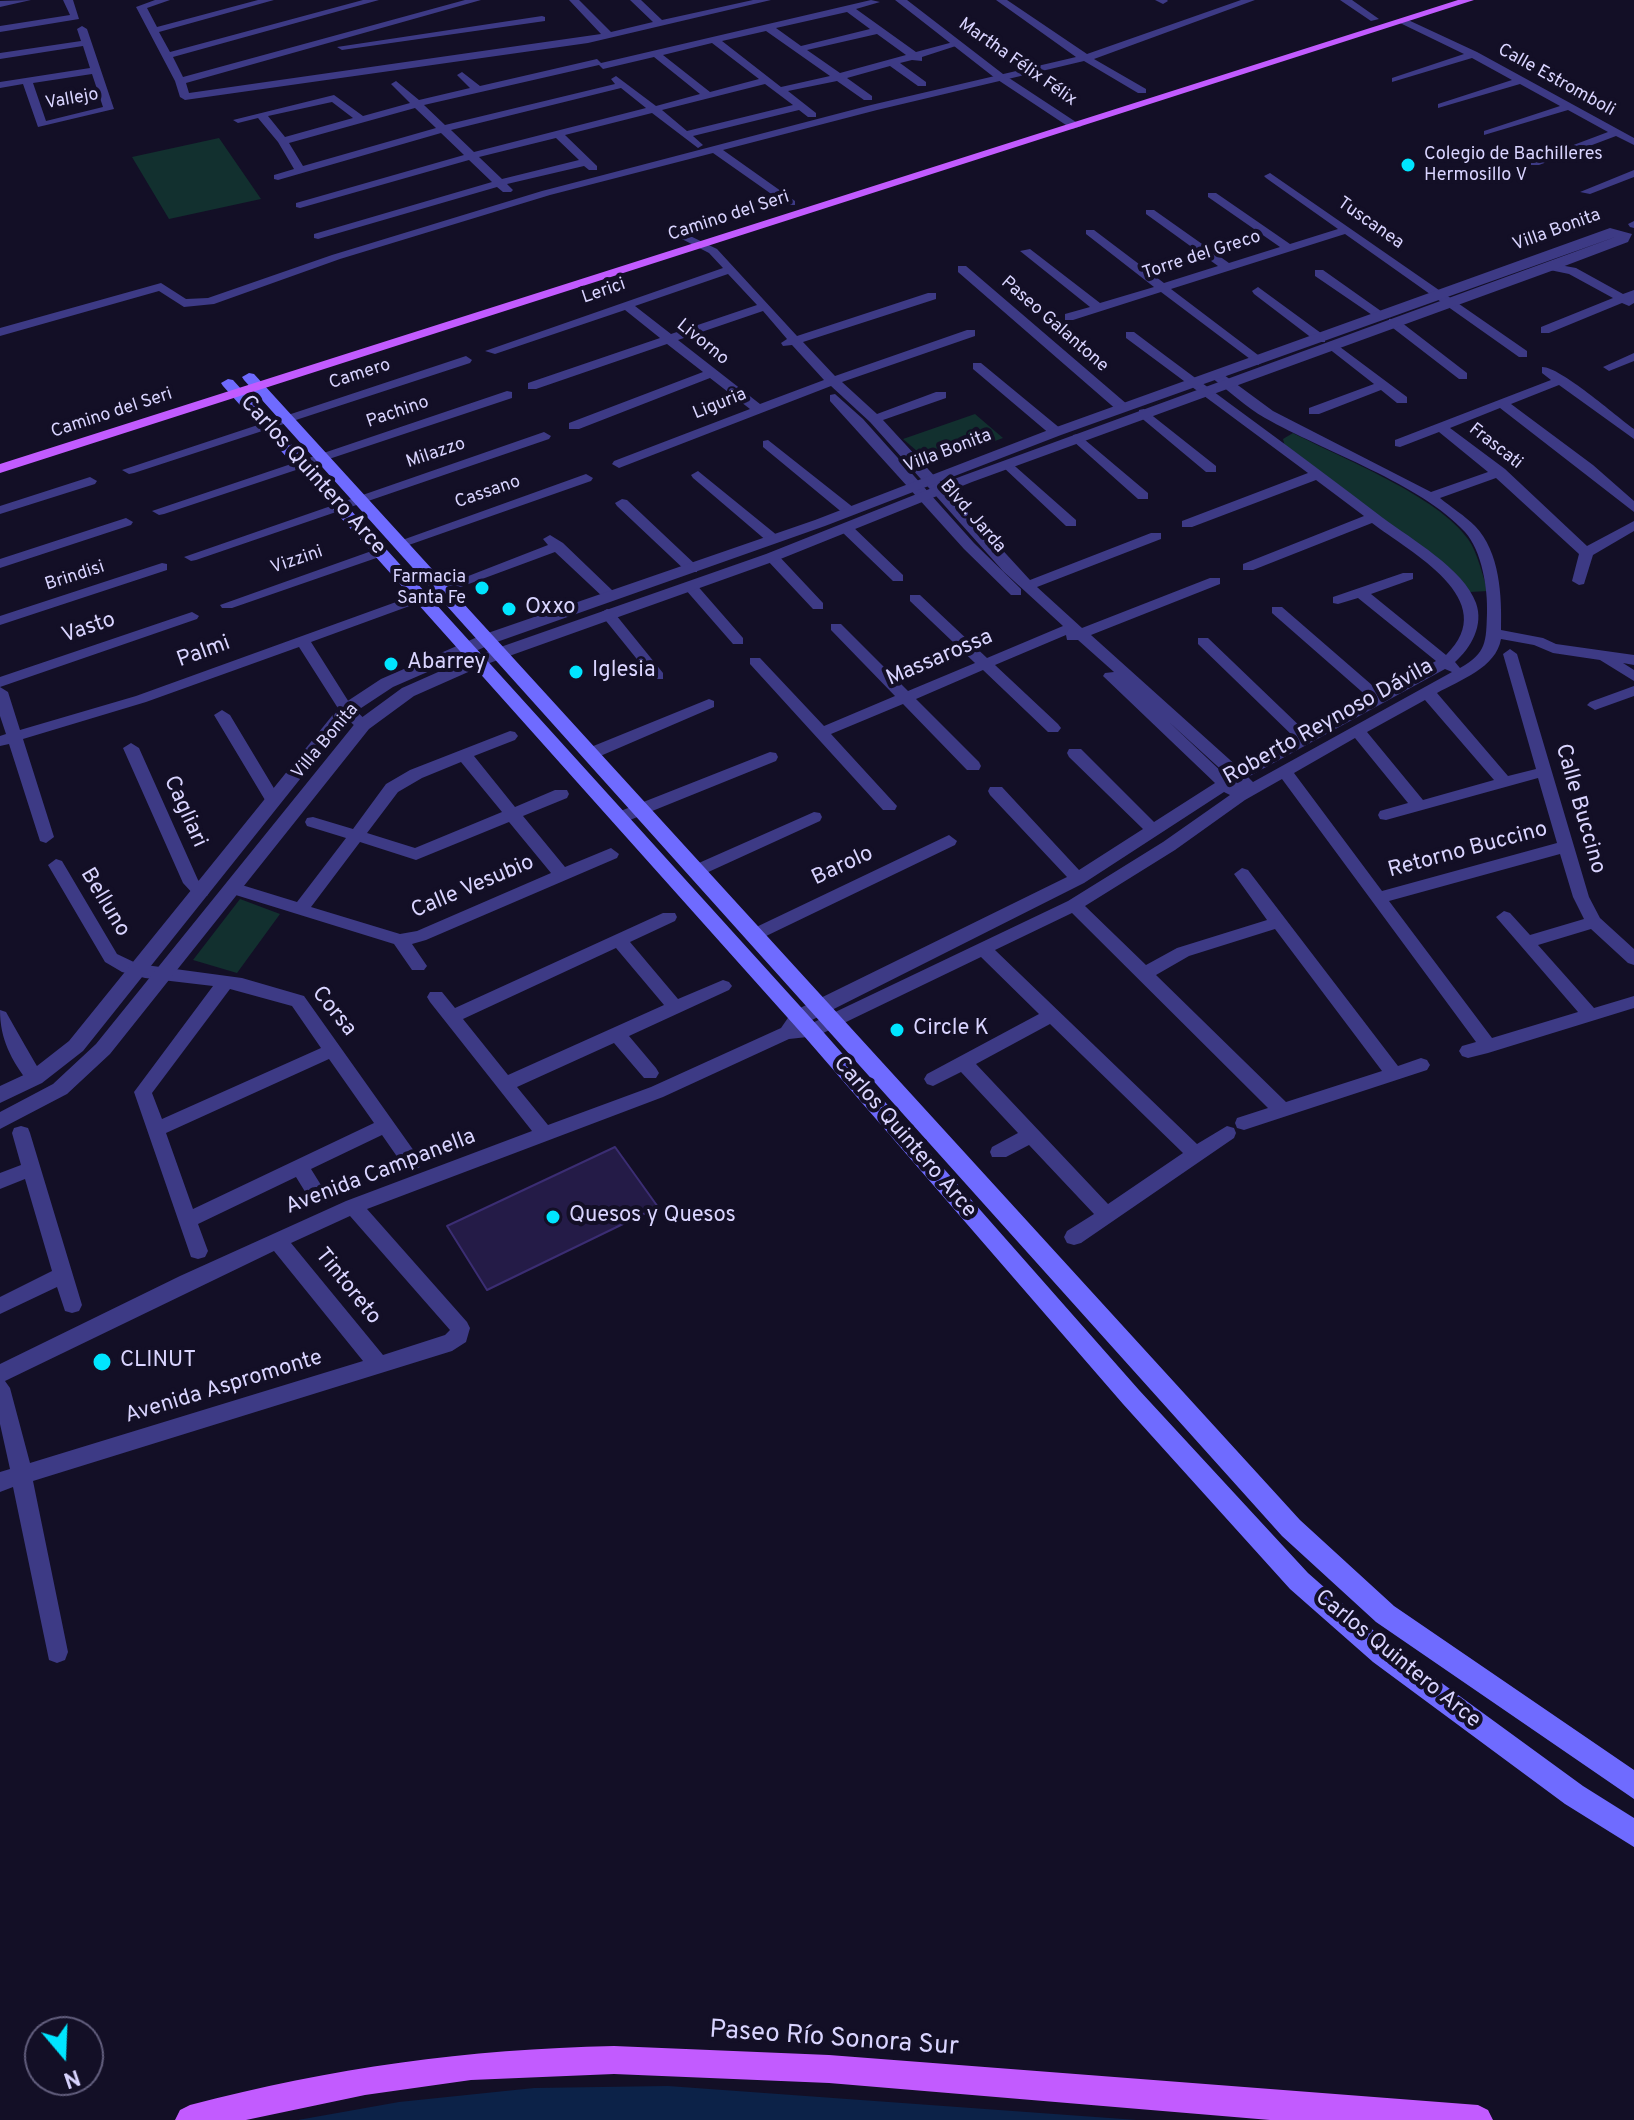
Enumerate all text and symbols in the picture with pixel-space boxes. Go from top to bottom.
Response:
street label: Martha Félix Félix [954,14,1080,112]
street label: Calle Estromboli [1494,40,1618,122]
street label: Vallejo [44,85,100,115]
place label: Colegio de Bachilleres Hermosillo V [1424,144,1603,186]
marker: Colegio de Bachilleres Hermosillo V [1399,156,1417,174]
street label: Camino del Seri [666,187,792,247]
street label: Tuscanea [1333,193,1407,255]
street label: Villa Bonita [1510,205,1604,257]
street label: Torre del Greco [1140,227,1264,285]
street label: Paseo Galantone [996,272,1112,378]
street label: Lerici [579,274,629,310]
street label: Livorno [671,315,733,371]
street label: Camero [327,355,393,395]
street label: Camino del Seri [49,384,175,444]
street label: Liguria [690,385,750,425]
street label: Carlos Quintero Arce [233,391,391,561]
street label: Pachino [364,392,432,434]
street label: Frascati [1464,419,1526,475]
street label: Villa Bonita [901,425,995,479]
street label: Milazzo [404,434,468,474]
street label: Cassano [452,472,524,514]
street label: Blvd. Jarda [934,476,1010,558]
street label: Vizzini [268,542,326,580]
street label: Brindisi [42,557,108,597]
place label: Farmacia Santa Fe [393,567,466,610]
marker: Farmacia Santa Fe [473,579,491,597]
place label: Oxxo [525,596,575,622]
marker: Oxxo [500,600,518,618]
street label: Vasto [59,608,119,650]
street label: Massarossa [883,625,997,693]
street label: Palmi [174,631,234,675]
place label: Abarrey [407,651,486,677]
street label: Roberto Reynoso Dávila [1220,654,1438,792]
marker: Abarrey [382,655,400,673]
place label: Iglesia [592,659,656,685]
marker: Iglesia [567,663,585,681]
street label: Villa Bonita [288,700,364,784]
street label: Calle Buccino [1548,741,1610,877]
street label: Cagliari [157,772,211,852]
street label: Retorno Buccino [1385,817,1551,885]
street label: Barolo [808,841,878,893]
street label: Calle Vesubio [408,850,538,926]
street label: Belluno [73,864,135,942]
street label: Corsa [305,982,361,1042]
place label: Circle K [913,1017,989,1043]
marker: Circle K [888,1021,906,1039]
street label: Carlos Quintero Arce [827,1052,981,1224]
street label: Avenida Campanella [282,1125,480,1221]
place label: Quesos y Quesos [569,1204,736,1230]
marker: Quesos y Quesos [544,1208,562,1226]
street label: Tintoreto [308,1243,386,1331]
street label: Avenida Aspromonte [122,1345,326,1431]
place label: CLINUT [120,1349,196,1375]
marker: CLINUT [91,1351,113,1373]
street label: Carlos Quintero Arce [1309,1585,1485,1735]
north arrow [24,2016,104,2096]
street label: Paseo Río Sonora Sur [708,2016,960,2064]
text: N [59,2062,83,2093]

